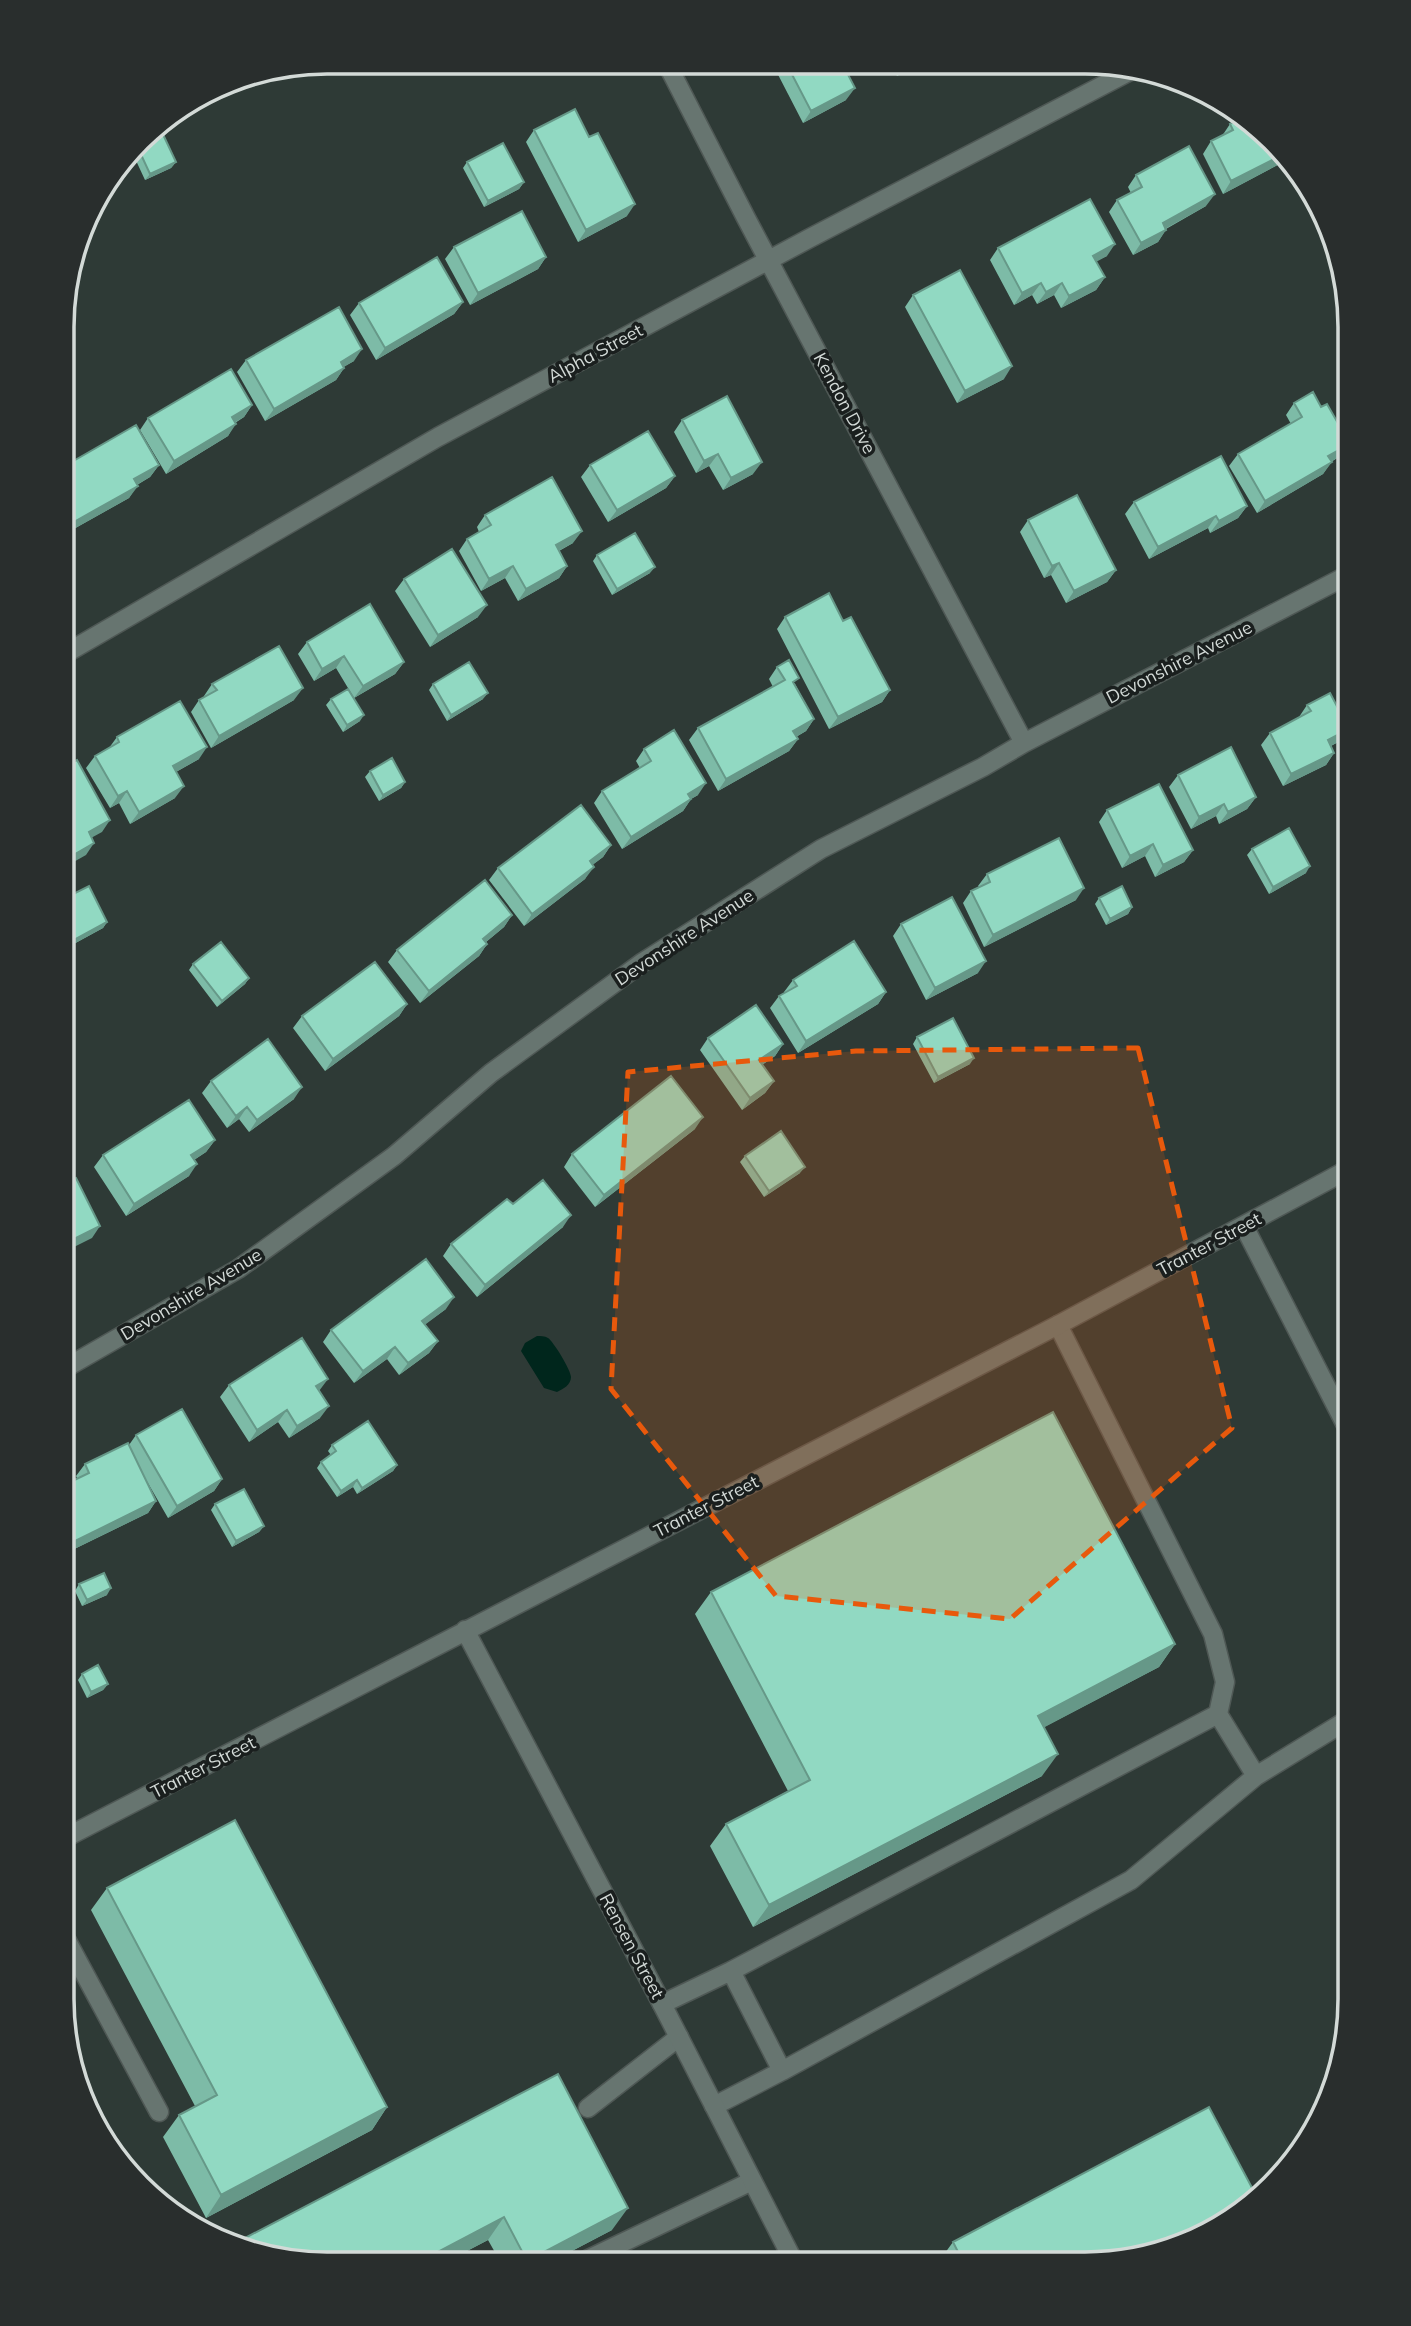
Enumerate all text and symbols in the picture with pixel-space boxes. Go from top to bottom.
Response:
street label: Alpha Street [544,318,646,388]
street label: Kendon Drive [809,348,881,458]
street label: Devonshire Avenue [1102,615,1256,709]
street label: Devonshire Avenue [610,884,758,990]
street label: Tranter Street [1153,1207,1265,1281]
street label: Devonshire Avenue [116,1243,266,1345]
street label: Tranter Street [650,1470,762,1542]
street label: Tranter Street [147,1731,259,1803]
street label: Rensen Street [595,1889,669,2003]

